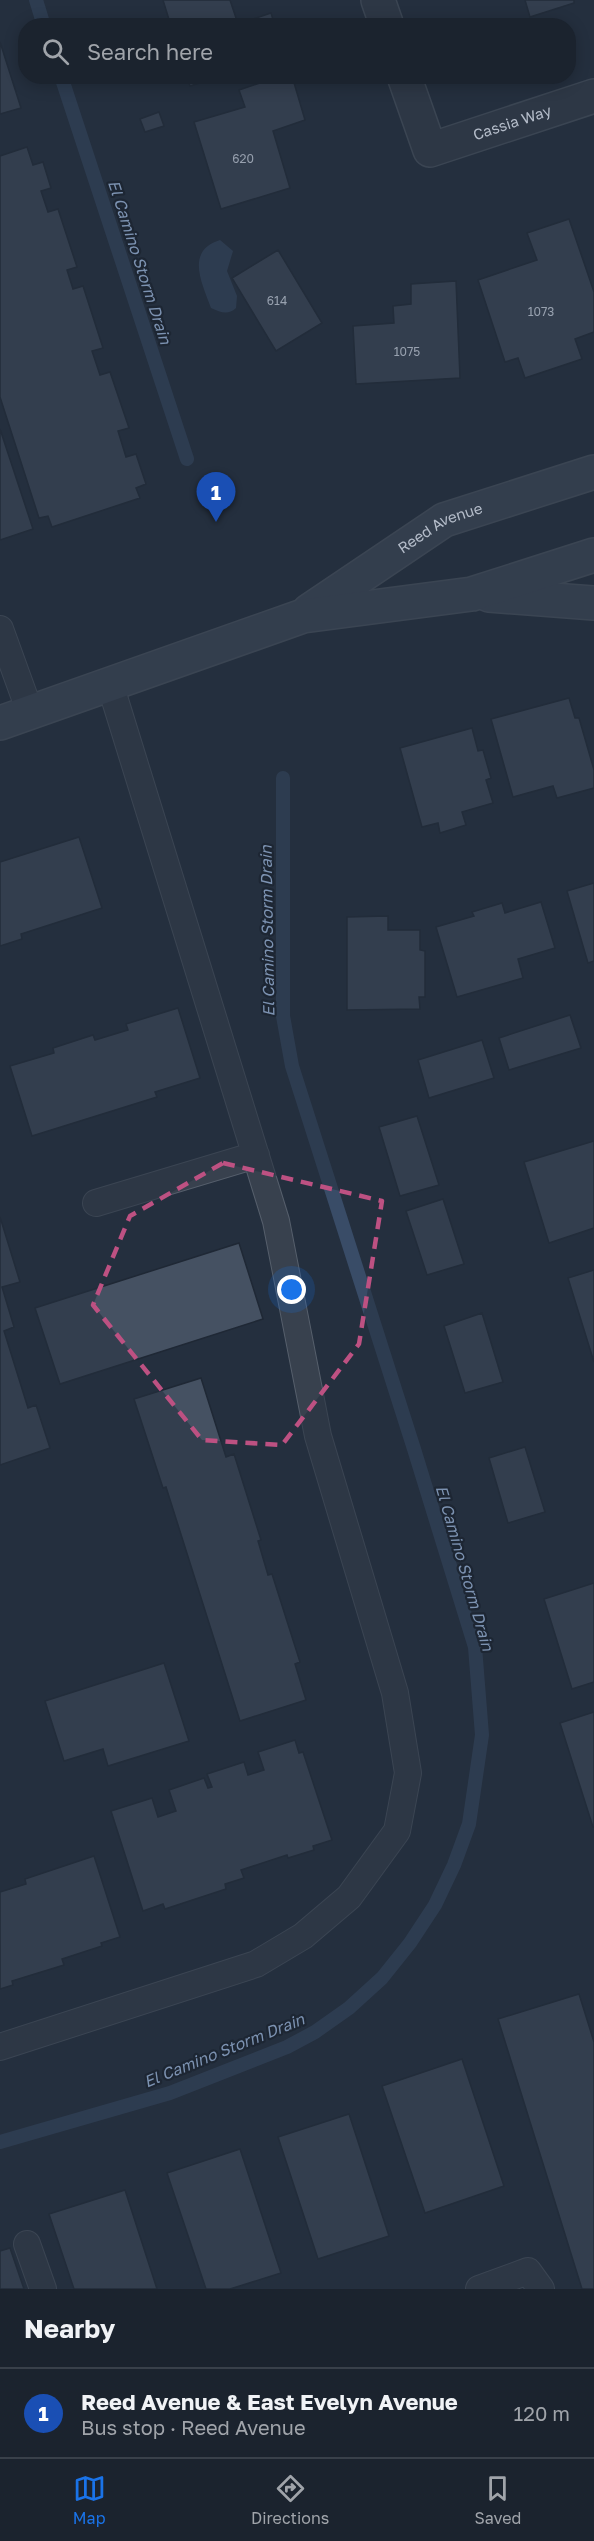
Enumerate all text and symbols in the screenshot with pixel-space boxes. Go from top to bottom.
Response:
search box [18,18,576,84]
icon: search [39,35,72,68]
text: Search here [87,38,213,65]
street label: Cassia Way [470,101,554,143]
house number: 620 [232,151,254,166]
water label: El Camino Storm Drain [104,177,176,348]
house number: 614 [267,293,287,308]
house number: 1073 [528,304,554,319]
house number: 1075 [394,344,420,359]
pin: 1 [196,472,236,522]
street label: Reed Avenue [394,498,485,557]
water label: El Camino Storm Drain [255,844,278,1017]
your location [277,1275,306,1304]
water label: El Camino Storm Drain [432,1483,499,1654]
water label: El Camino Storm Drain [141,2008,308,2091]
text: Nearby [24,2313,115,2344]
text: Reed Avenue & East Evelyn Avenue [81,2388,458,2415]
text: 1 [38,2401,49,2425]
text: 120 m [514,2401,570,2425]
text: Bus stop · Reed Avenue [81,2415,306,2439]
tab: Map [73,2472,106,2528]
tab: Directions [251,2472,329,2528]
tab: Saved [475,2472,521,2528]

